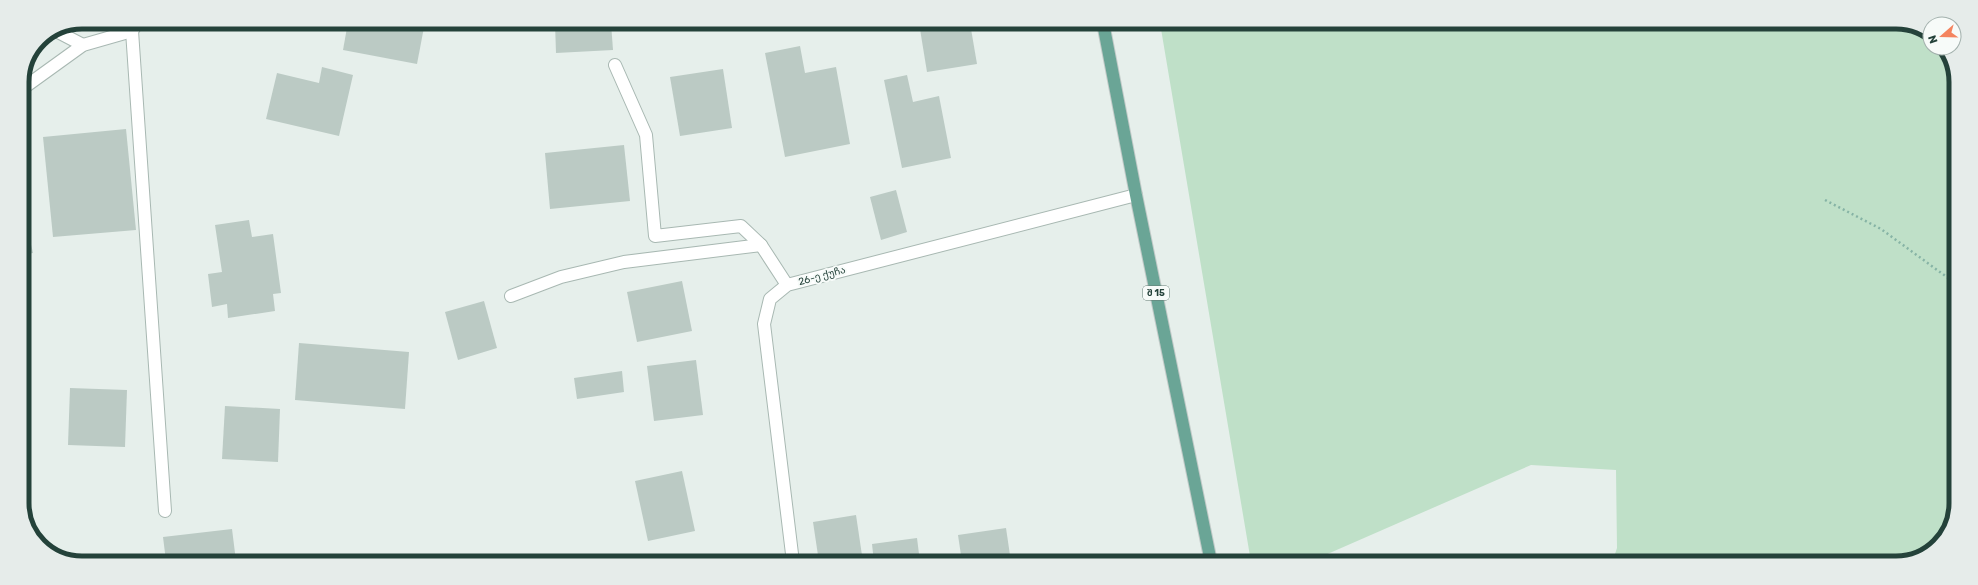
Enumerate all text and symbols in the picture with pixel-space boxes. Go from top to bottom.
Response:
north arrow [1922,16,1962,56]
text: N [1926,33,1941,45]
street label: 26-ე ქუჩა [797,264,847,288]
road number: შ 15 [1143,286,1169,300]

